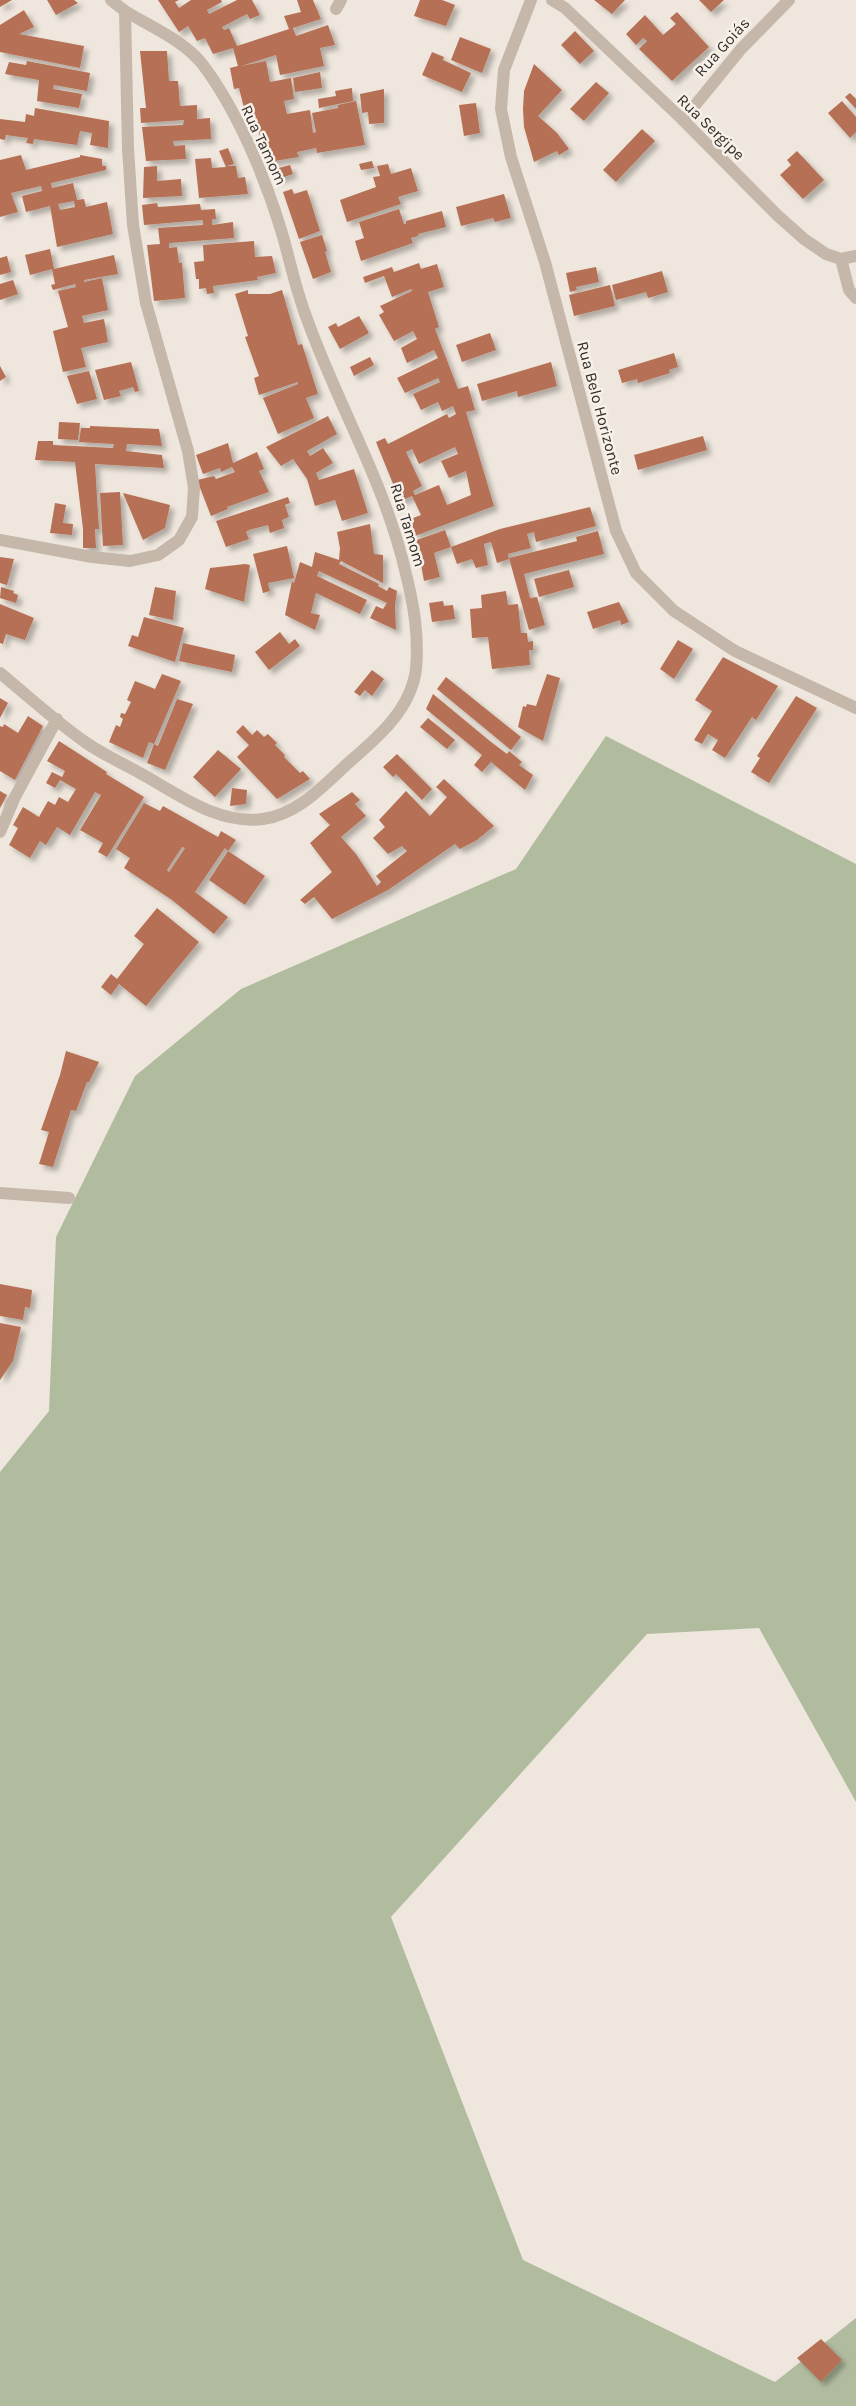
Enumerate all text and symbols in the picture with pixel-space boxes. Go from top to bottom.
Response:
street label: Rua Goiás [690,13,754,81]
street label: Rua Sergipe [673,90,749,164]
street label: Rua Tamom [237,102,291,188]
street label: Rua Belo Horizonte [573,339,627,477]
street label: Rua Tamom [386,481,430,569]

